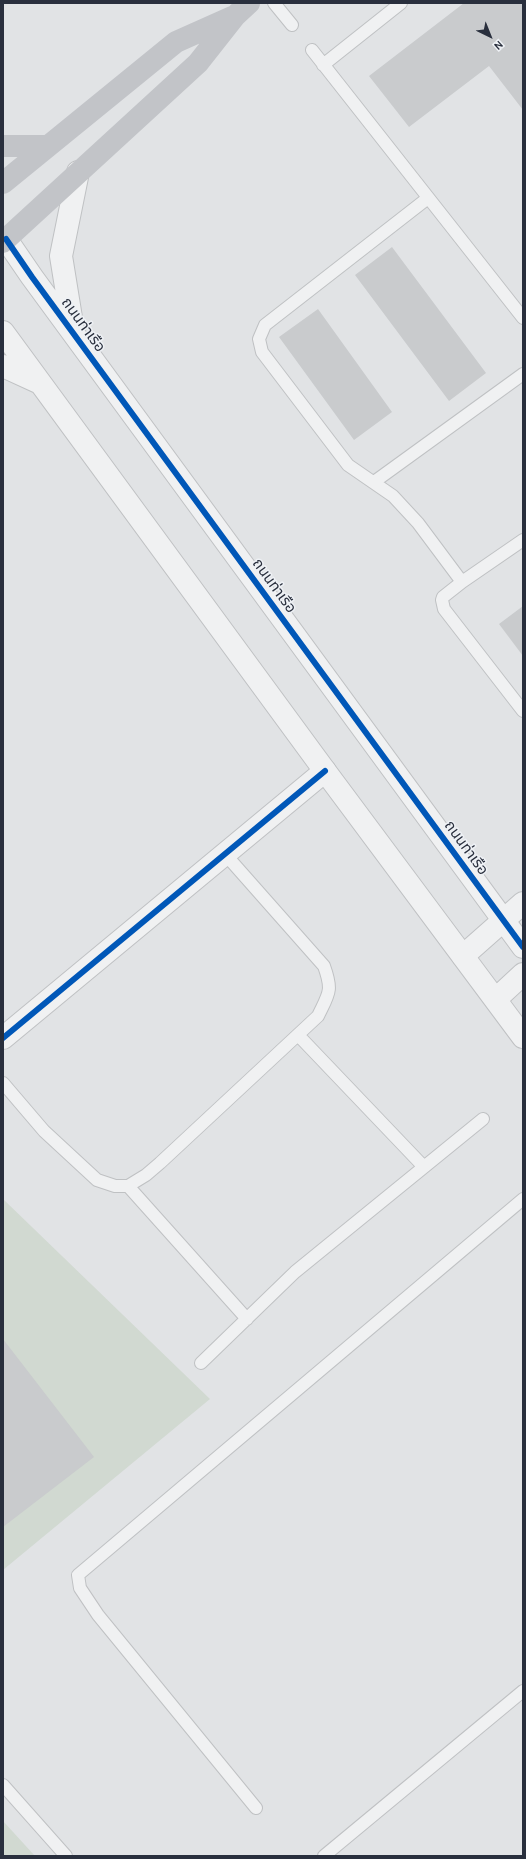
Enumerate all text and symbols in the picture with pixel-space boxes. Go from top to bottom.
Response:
north arrow [470,16,510,56]
text: N [491,38,506,53]
street label: ถนนท่าเรือ [57,294,109,356]
street label: ถนนท่าเรือ [248,555,300,617]
street label: ถนนท่าเรือ [440,817,492,879]

